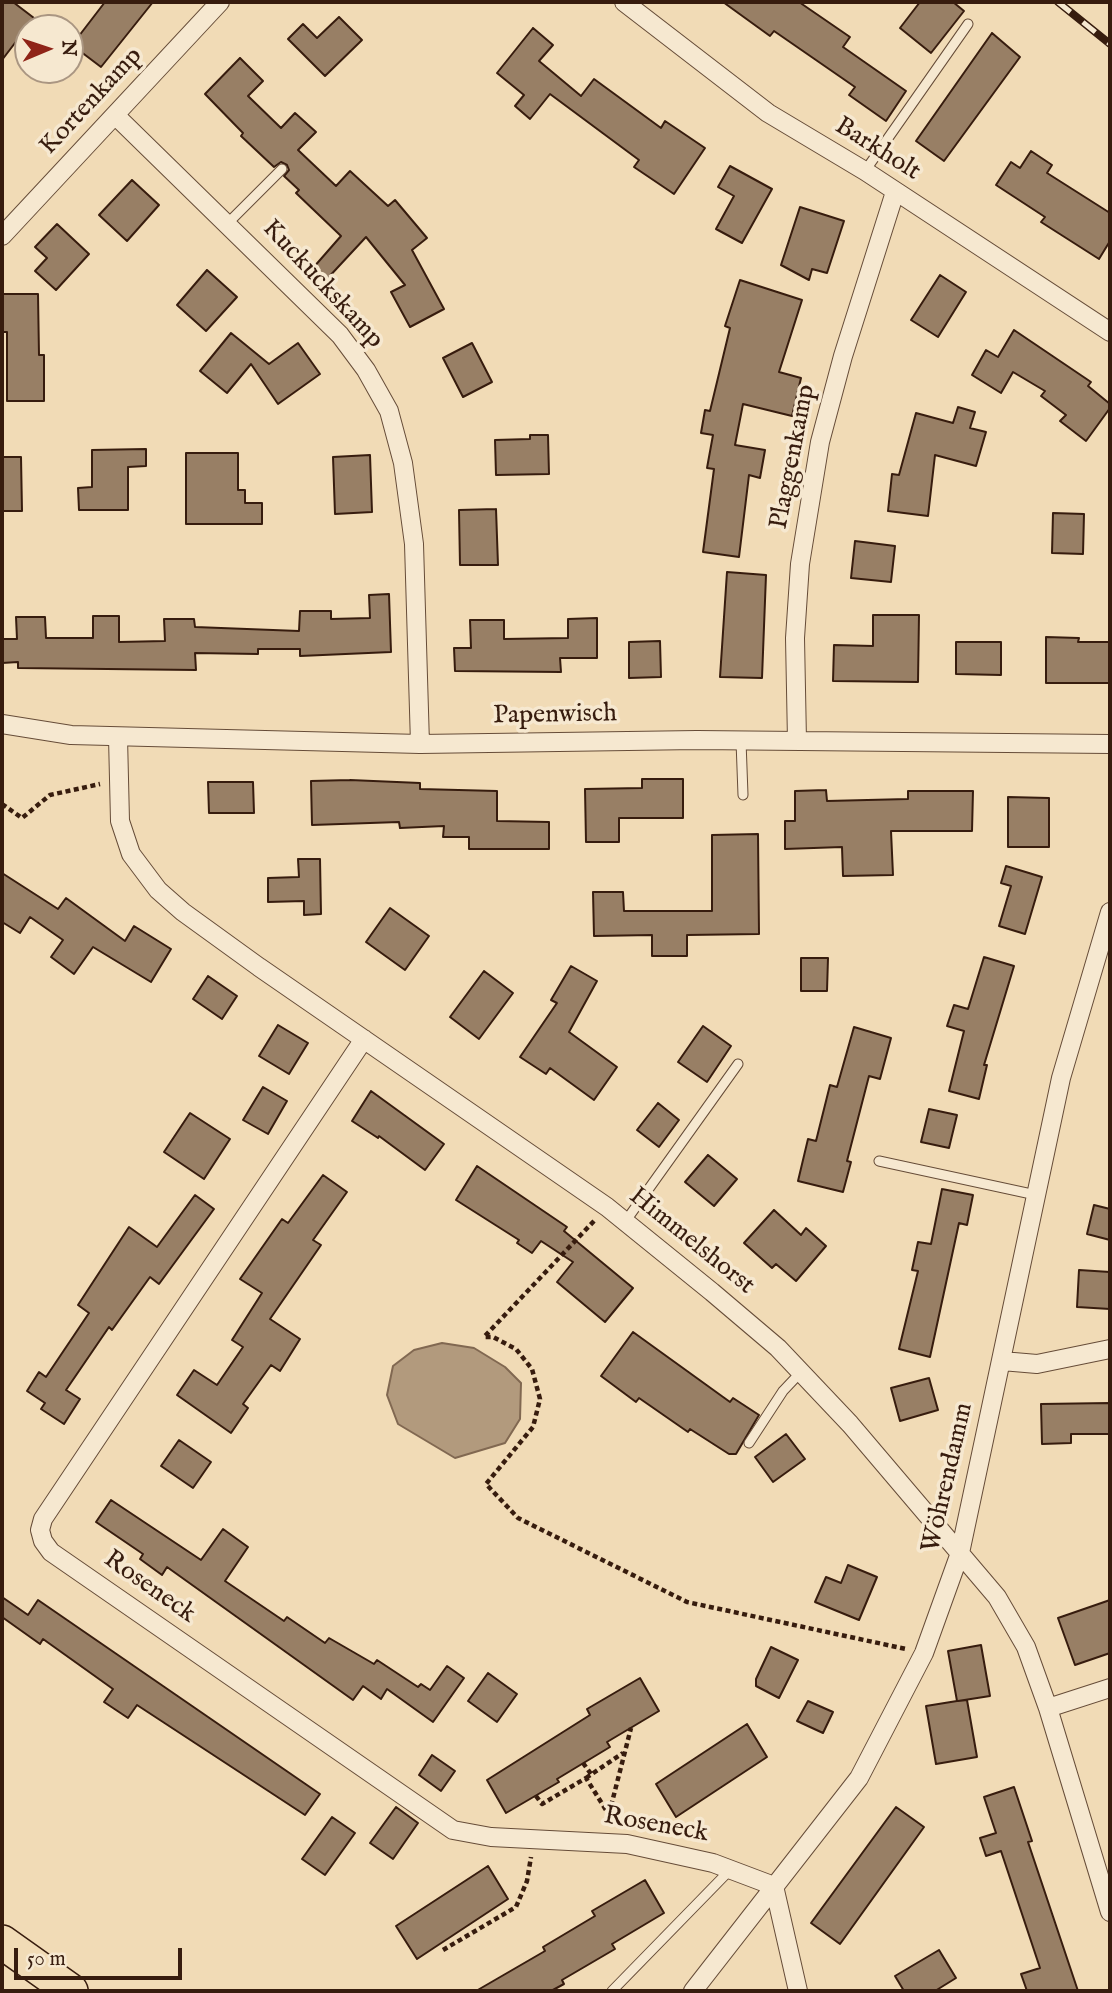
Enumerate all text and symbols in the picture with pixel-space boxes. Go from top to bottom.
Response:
north arrow [14,14,84,84]
text: N [56,40,80,57]
street label: Kortenkamp [34,42,150,162]
street label: Barkholt [828,111,926,189]
street label: Kuckuckskamp [255,214,389,356]
street label: Plaggenkamp [765,382,823,532]
street label: Papenwisch [493,699,617,733]
street label: Himmelshorst [622,1182,760,1302]
street label: Wöhrendamm [917,1400,981,1556]
street label: Roseneck [97,1545,201,1631]
street label: Roseneck [601,1801,711,1851]
scale bar [18,1934,186,1978]
text: 50 m [27,1946,66,1973]

